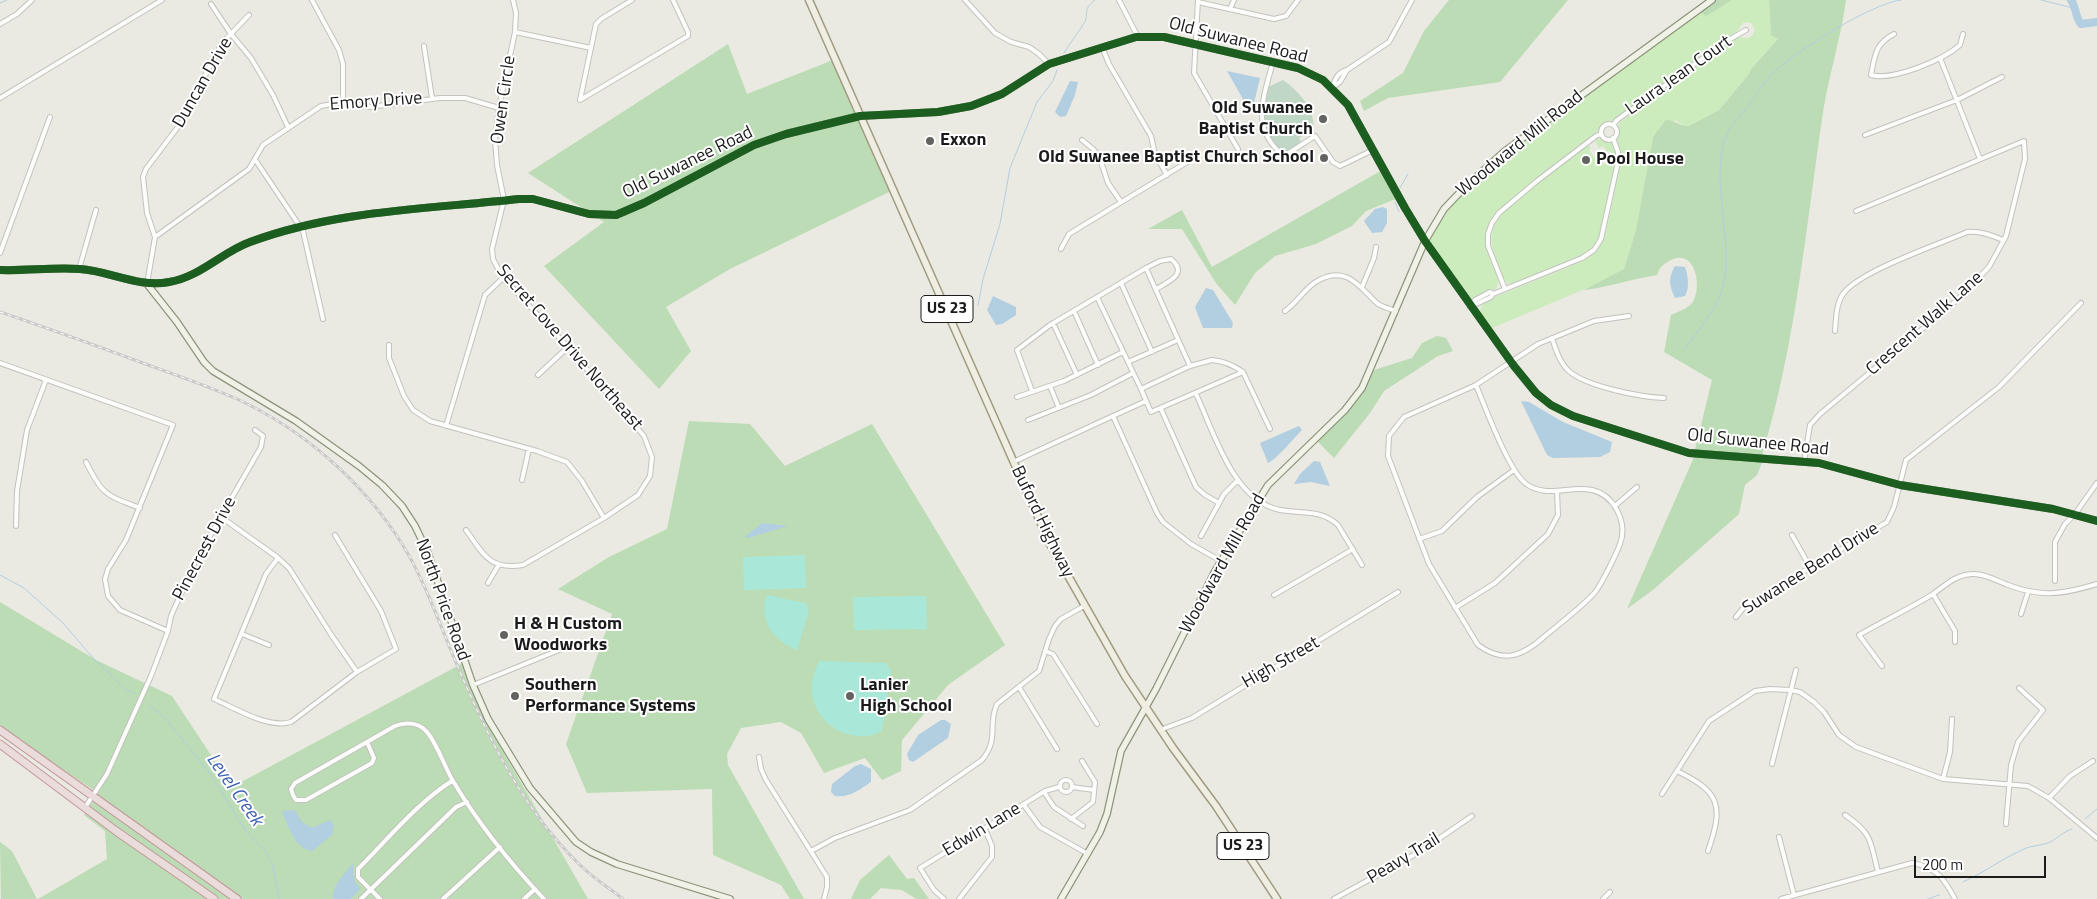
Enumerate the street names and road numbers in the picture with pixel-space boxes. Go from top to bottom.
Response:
street label: Old Suwanee Road [1166,13,1310,69]
street label: Laura Jean Court [1622,31,1736,121]
street label: Duncan Drive [168,34,238,132]
street label: Owen Circle [487,54,521,146]
street label: Woodward Mill Road [1452,86,1588,202]
street label: Emory Drive [329,88,423,116]
street label: Old Suwanee Road [619,122,757,204]
street label: Secret Cove Drive Northeast [491,261,647,435]
street label: Crescent Walk Lane [1862,267,1988,381]
road number: US 23 [921,296,973,322]
street label: Old Suwanee Road [1686,425,1830,461]
street label: Buford Highway [1006,463,1078,581]
street label: Woodward Mill Road [1176,490,1270,638]
street label: Pinecrest Drive [169,493,241,605]
street label: Suwanee Bend Drive [1739,518,1883,620]
street label: North Price Road [410,536,474,664]
street label: High Street [1239,632,1323,694]
street label: Edwin Lane [939,798,1025,862]
street label: Peavy Trail [1364,829,1444,889]
road number: US 23 [1217,832,1269,859]

